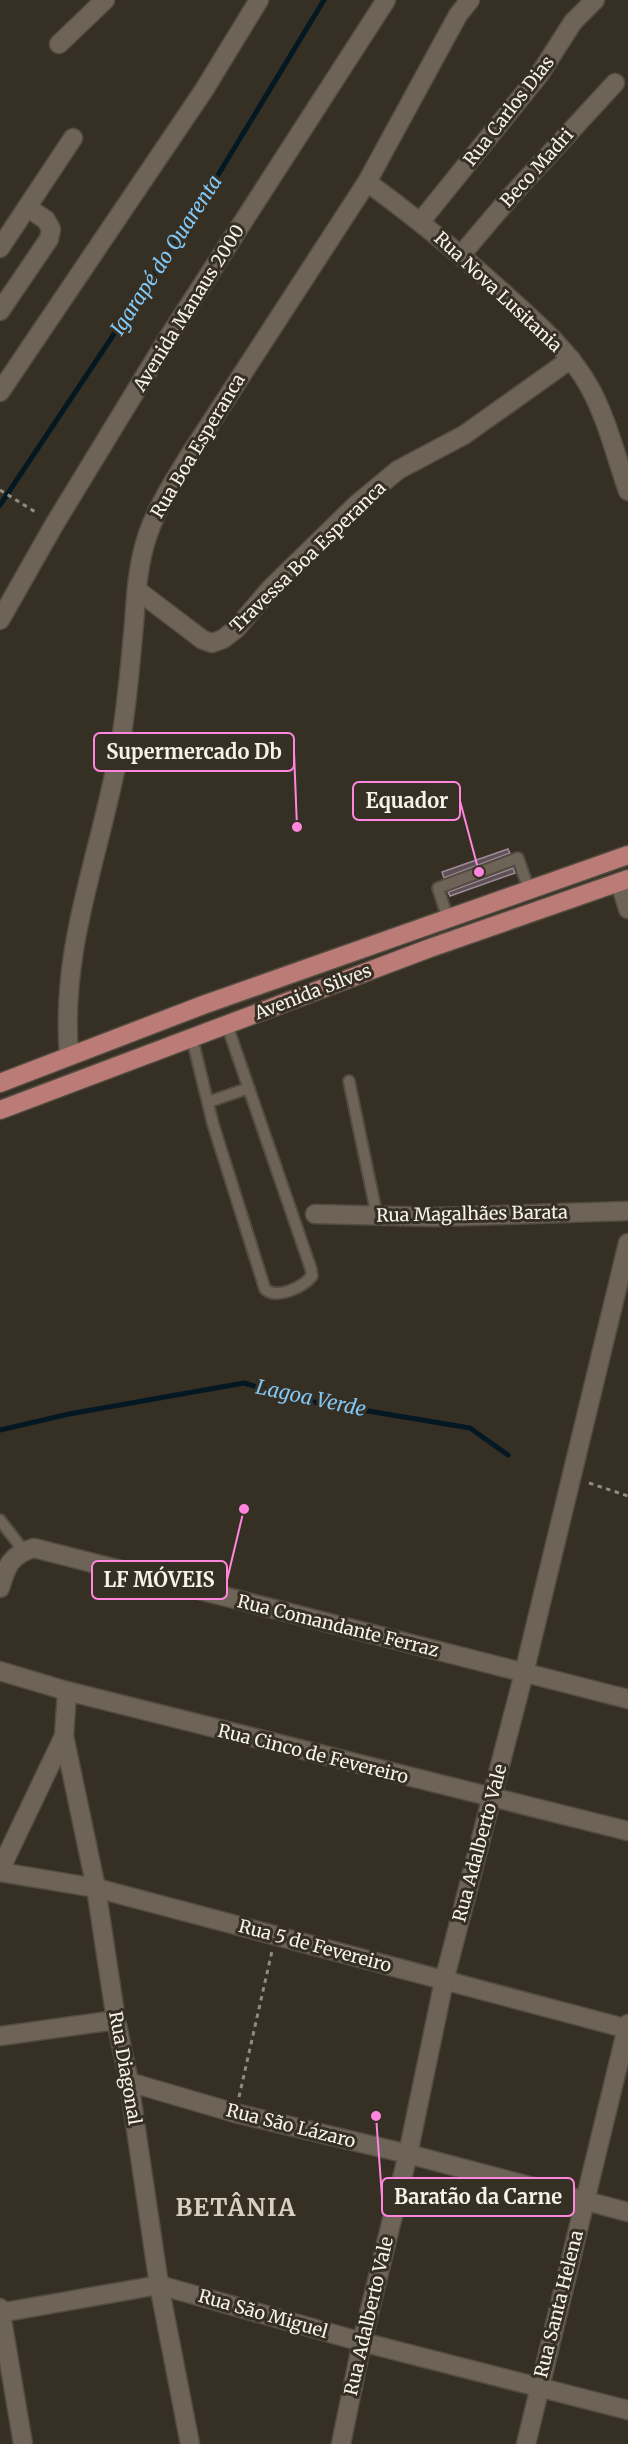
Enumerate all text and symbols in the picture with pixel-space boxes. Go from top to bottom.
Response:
street label: Rua Carlos Dias [458,51,559,170]
street label: Beco Madri [495,123,578,212]
water label: Igarapé do Quarenta [104,170,227,340]
street label: Avenida Manaus 2000 [127,220,249,396]
street label: Rua Nova Lusitania [430,227,567,357]
street label: Rua Boa Esperanca [145,369,250,522]
street label: Travessa Boa Esperanca [225,476,391,637]
callout: Supermercado Db [94,733,294,771]
text: Supermercado Db [106,739,282,764]
callout: Equador [353,782,460,820]
text: Equador [366,788,448,813]
street label: Avenida Silves [250,959,375,1025]
street label: Rua Magalhães Barata [376,1200,568,1227]
water label: Lagoa Verde [254,1374,368,1421]
callout: LF MÓVEIS [92,1561,227,1599]
text: LF MÓVEIS [104,1565,215,1592]
street label: Rua Comandante Ferraz [235,1589,441,1662]
street label: Rua Cinco de Fevereiro [216,1719,411,1788]
street label: Rua Adalberto Vale [447,1762,512,1924]
street label: Rua 5 de Fevereiro [236,1914,394,1977]
street label: Rua Diagonal [104,2009,147,2127]
street label: Rua São Lázaro [224,2098,358,2153]
callout: Baratão da Carne [382,2178,574,2216]
text: Baratão da Carne [394,2184,562,2209]
district label: BETÂNIA [175,2192,297,2223]
street label: Rua Santa Helena [529,2228,588,2380]
street label: Rua Adalberto Vale [339,2234,398,2398]
street label: Rua São Miguel [196,2284,331,2343]

